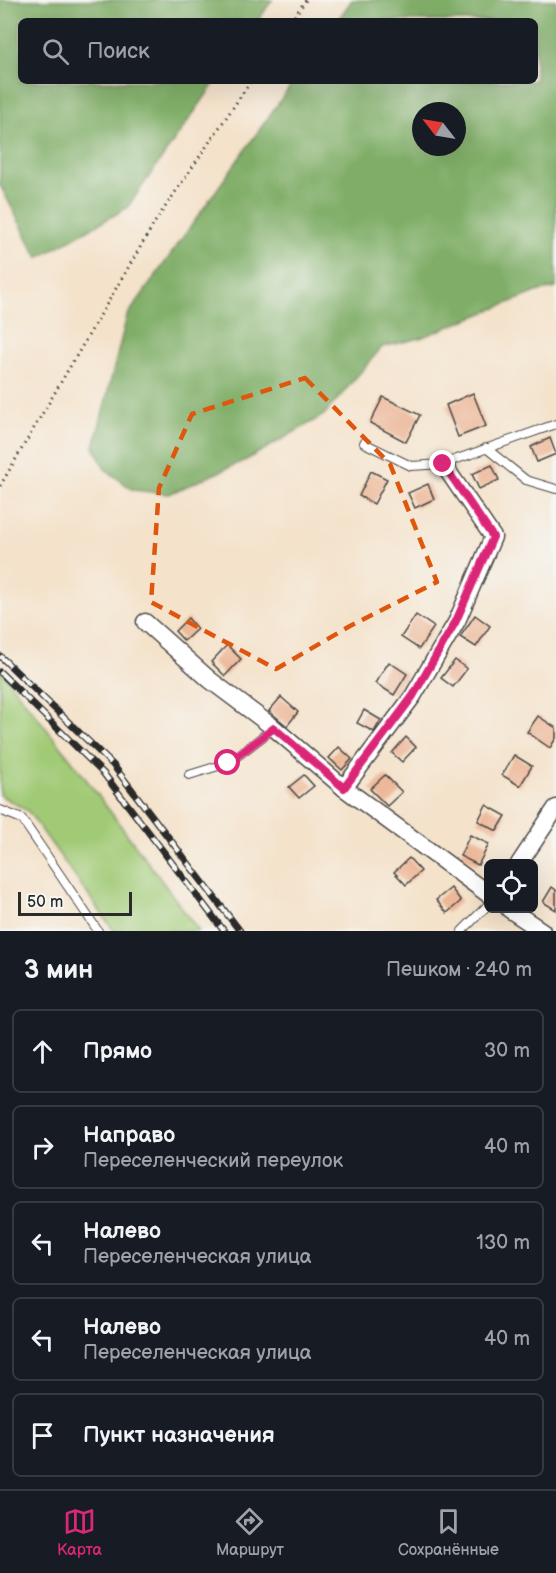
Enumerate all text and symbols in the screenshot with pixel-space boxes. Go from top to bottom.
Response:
search box [18,18,538,84]
icon: search [39,35,72,68]
text: Поиск [87,38,150,65]
north arrow [412,102,466,156]
route end [429,450,455,476]
route start [214,749,240,775]
map controls [484,859,538,913]
button: locate [484,859,538,913]
scale bar [18,889,132,917]
text: 50 m [27,893,63,912]
text: 3 мин [24,955,93,986]
text: Пешком · 240 m [386,958,532,982]
icon: ahead [26,1035,59,1068]
text: Прямо [83,1038,152,1065]
text: 30 m [484,1039,530,1063]
text: Направо [83,1122,175,1149]
icon: right [26,1131,59,1164]
text: 40 m [484,1135,530,1159]
text: Переселенческий переулок [83,1149,343,1173]
text: Налево [83,1218,161,1245]
icon: left [26,1227,59,1260]
text: 130 m [476,1231,530,1255]
text: Переселенческая улица [83,1245,312,1269]
text: Налево [83,1314,161,1341]
icon: left [26,1323,59,1356]
text: 40 m [484,1327,530,1351]
text: Переселенческая улица [83,1341,312,1365]
icon: arrive [26,1419,59,1452]
text: Пункт назначения [83,1422,275,1449]
tab: Карта [57,1505,102,1560]
tab: Маршрут [216,1505,284,1560]
tab: Сохранённые [398,1505,499,1560]

